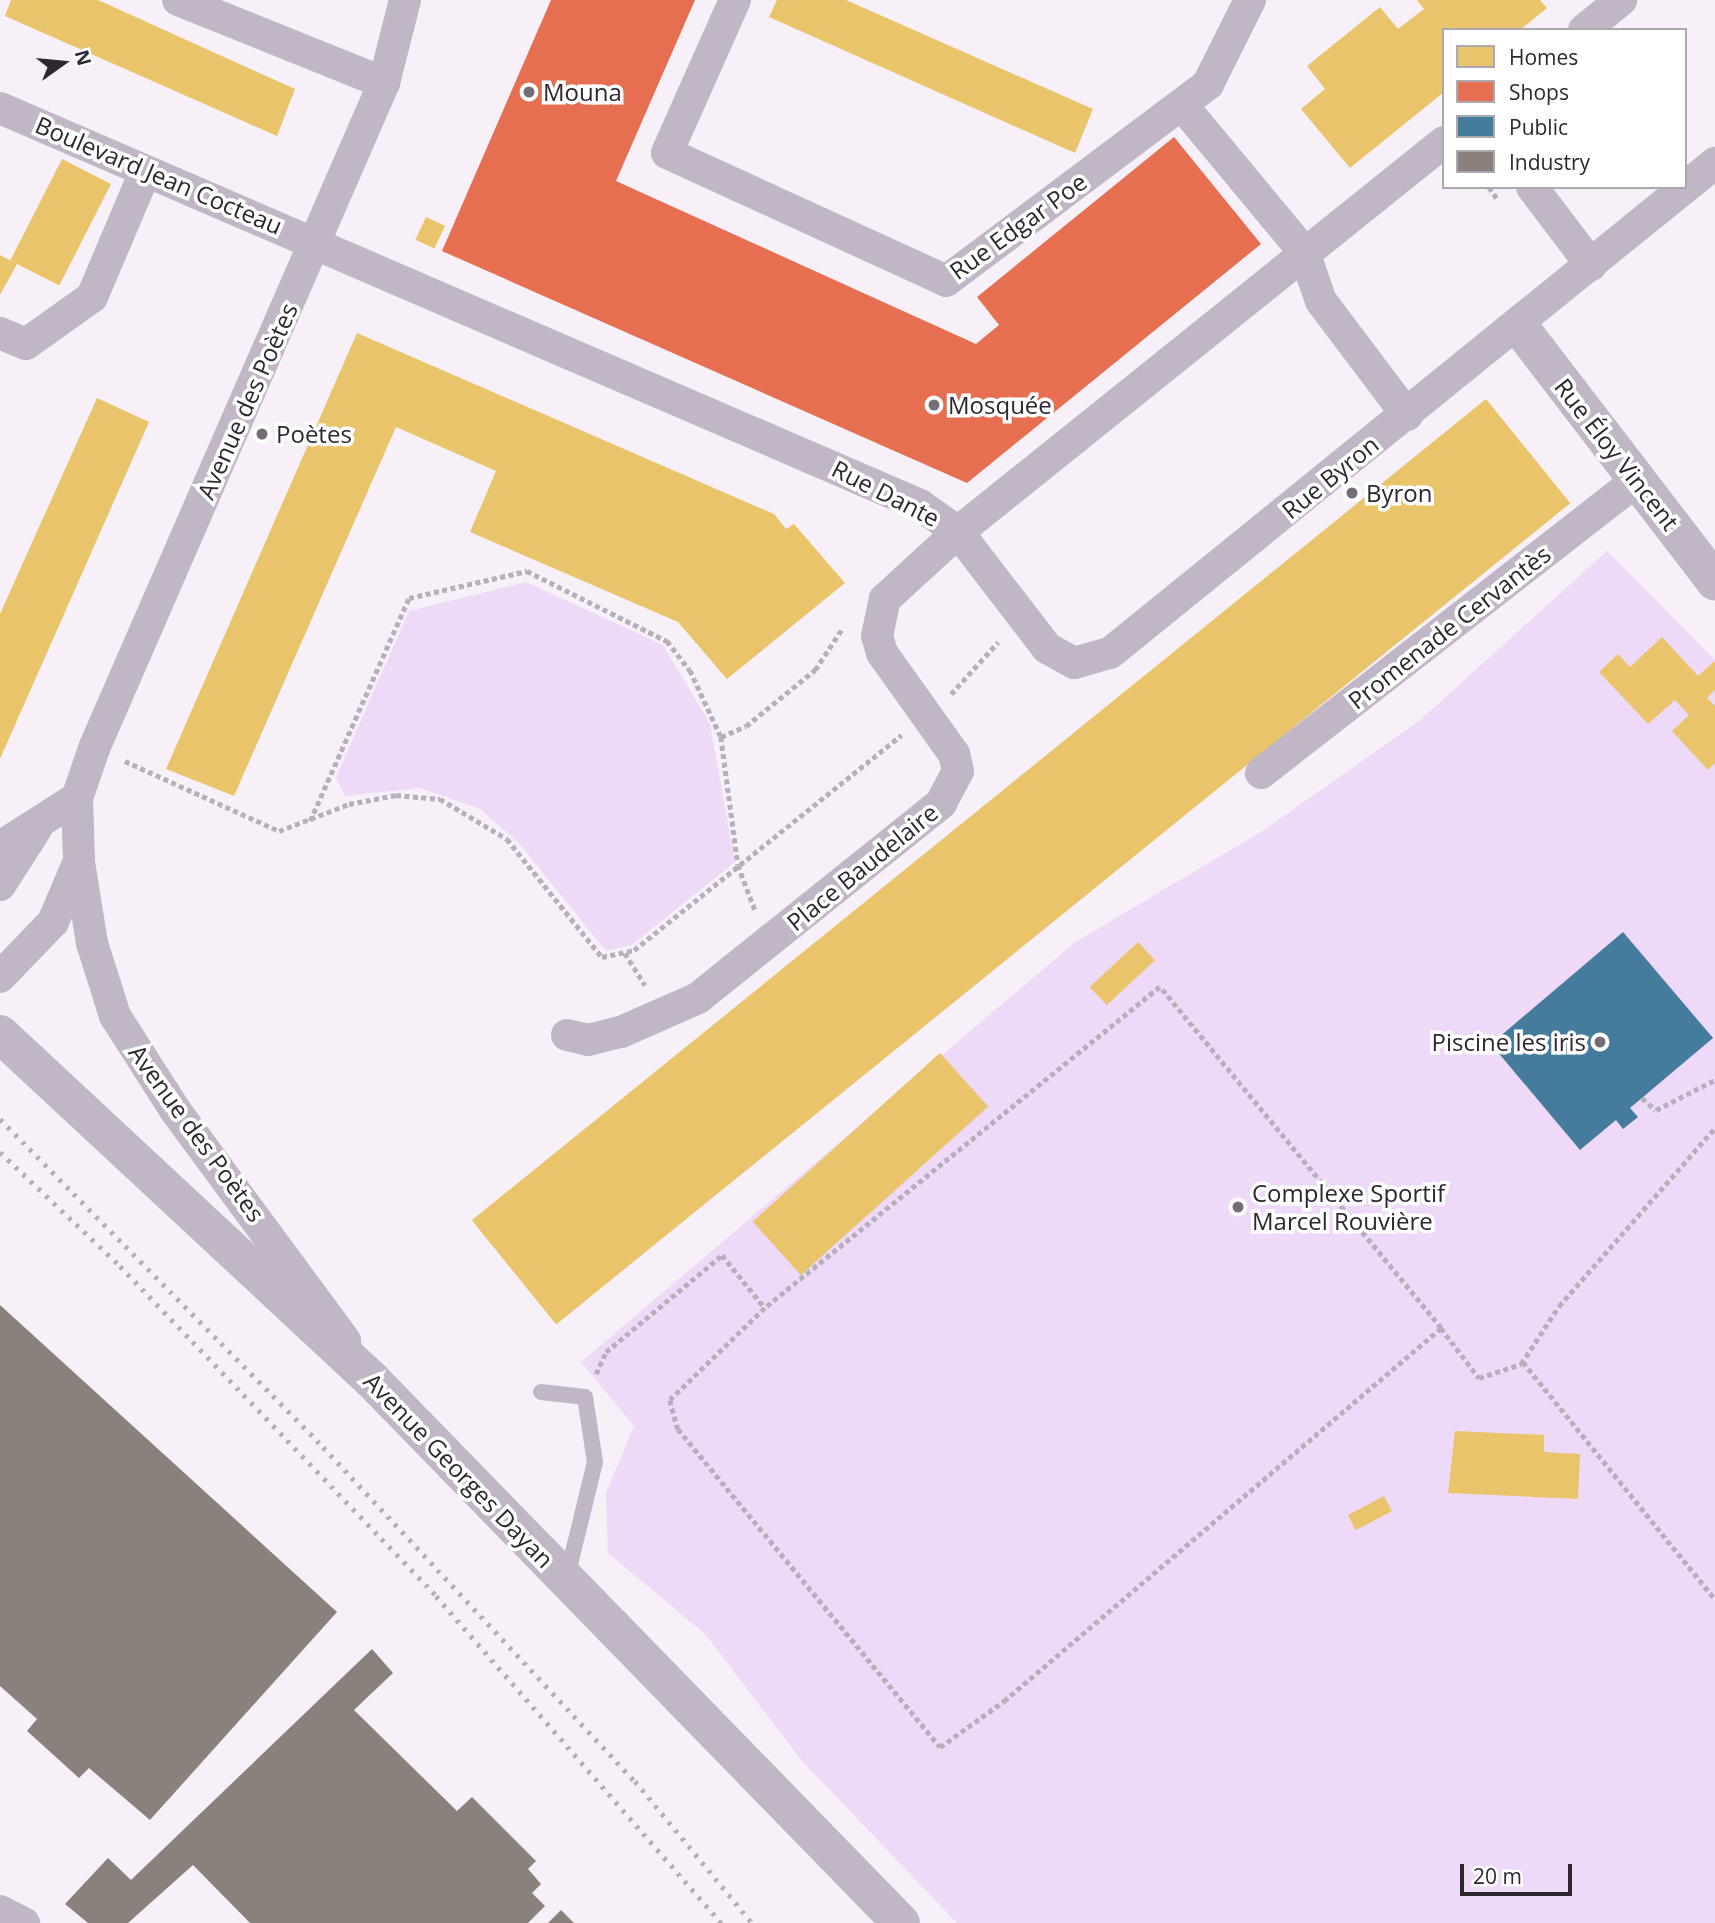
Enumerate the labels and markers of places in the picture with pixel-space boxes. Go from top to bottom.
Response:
place label: Mouna [543,78,622,106]
marker: Mouna [521,84,537,100]
place label: Mosquée [948,391,1052,419]
marker: Mosquée [926,397,942,413]
place label: Poètes [276,420,352,448]
marker: Poètes [254,426,270,442]
place label: Byron [1366,479,1432,507]
marker: Byron [1344,485,1360,501]
place label: Piscine les iris [1432,1028,1586,1056]
marker: Piscine les iris [1592,1034,1608,1050]
place label: Complexe Sportif Marcel Rouvière [1252,1179,1445,1235]
marker: Complexe Sportif Marcel Rouvière [1230,1199,1246,1215]

